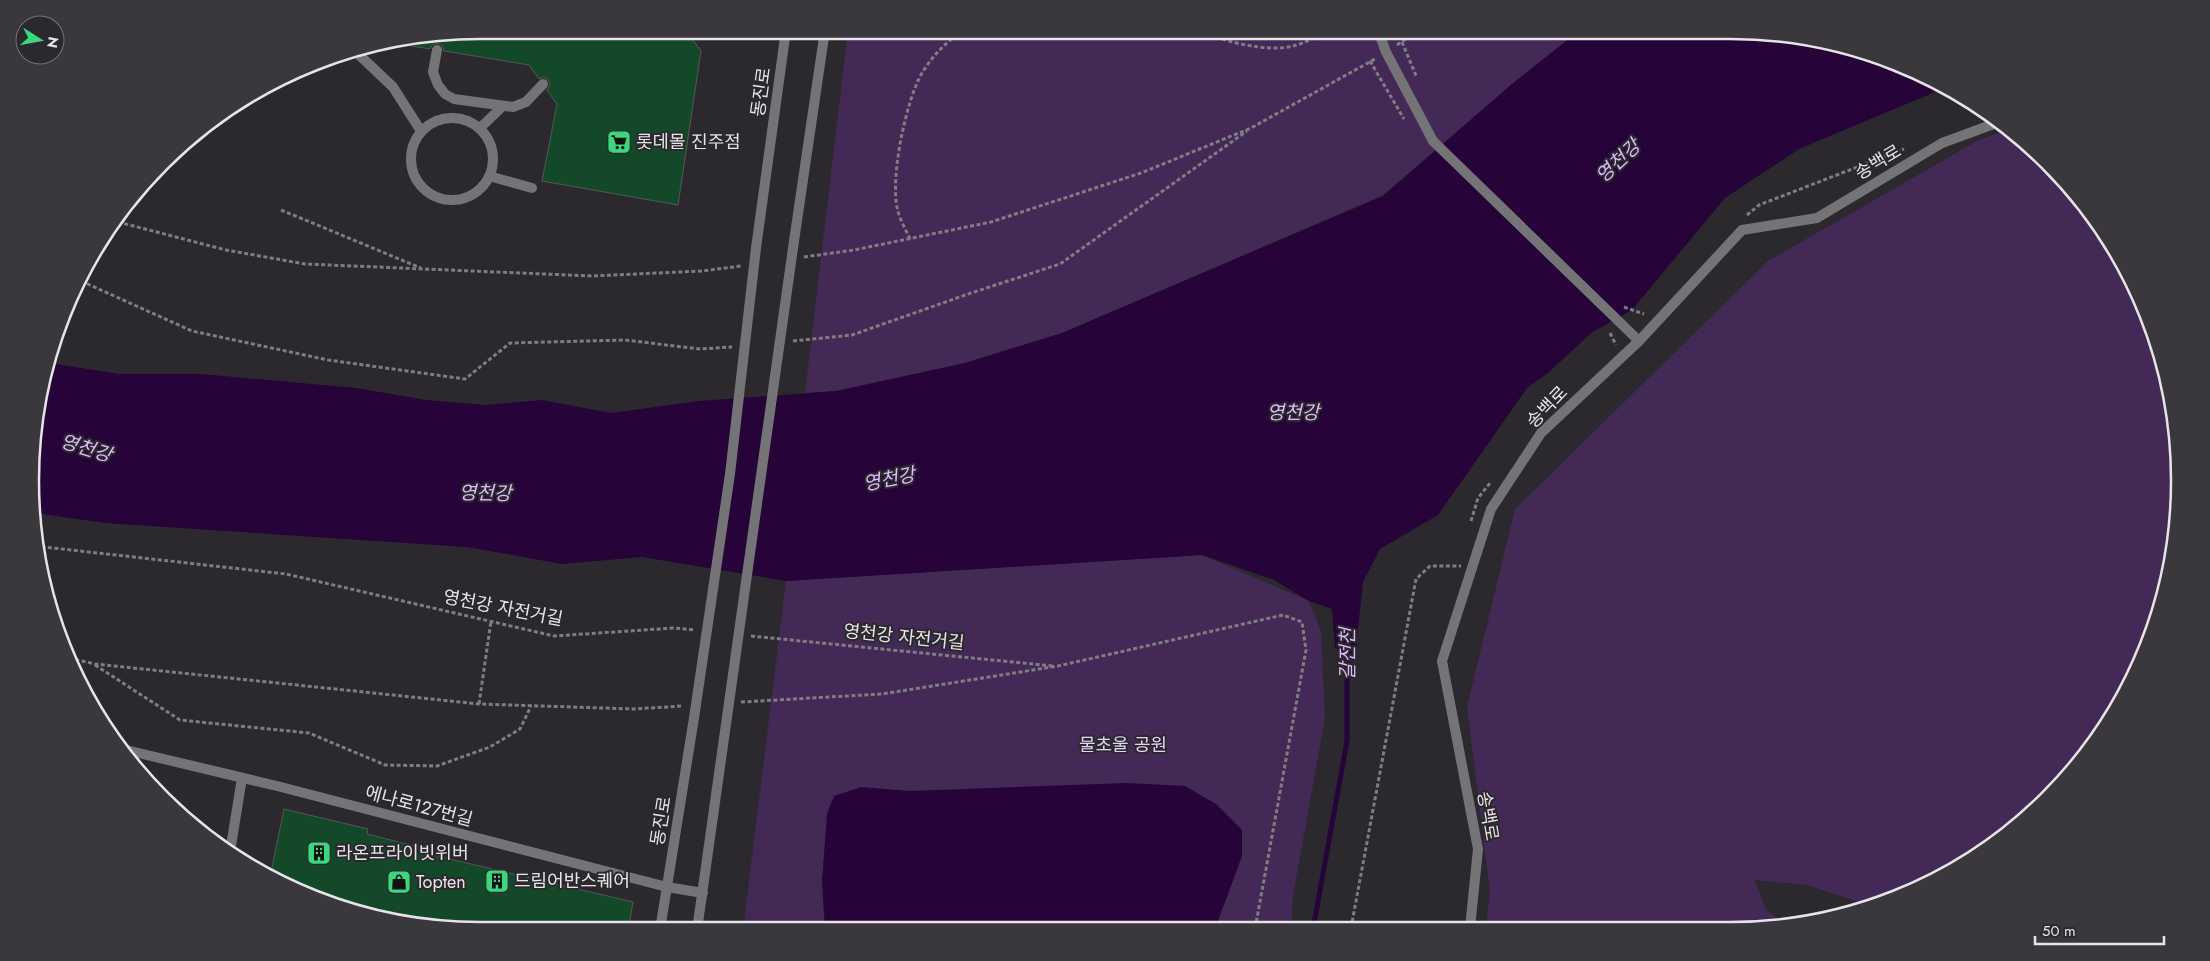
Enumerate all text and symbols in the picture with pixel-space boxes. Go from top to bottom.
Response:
north arrow [15,15,65,65]
text: N [42,35,64,50]
street label: 동진로 [745,66,777,118]
supermarket icon: 롯데몰 진주점 [606,129,632,155]
place label: 롯데몰 진주점 [636,129,741,155]
water label: 영천강 [1590,132,1648,189]
street label: 송백로 [1850,138,1906,186]
street label: 송백로 [1520,380,1574,434]
water label: 영천강 [1267,399,1322,426]
water label: 영천강 [57,427,117,469]
water label: 영천강 [861,460,920,497]
water label: 영천강 [459,479,514,507]
street label: 영천강 자전거길 [441,584,565,632]
street label: 영천강 자전거길 [842,618,966,656]
water label: 갈전천 [1334,626,1361,680]
park label: 물초울 공원 [1079,732,1167,758]
street label: 에나로127번길 [362,779,476,833]
street label: 송백로 [1471,789,1505,843]
street label: 동진로 [644,794,678,848]
building icon: 라온프라이빗위버 [306,840,332,866]
place label: 라온프라이빗위버 [336,840,468,866]
building icon: 드림어반스퀘어 [484,868,510,894]
place label: 드림어반스퀘어 [514,868,630,894]
shop icon: Topten [386,869,412,895]
place label: Topten [416,869,466,895]
scale bar [2035,914,2164,946]
text: 50 m [2042,920,2076,942]

